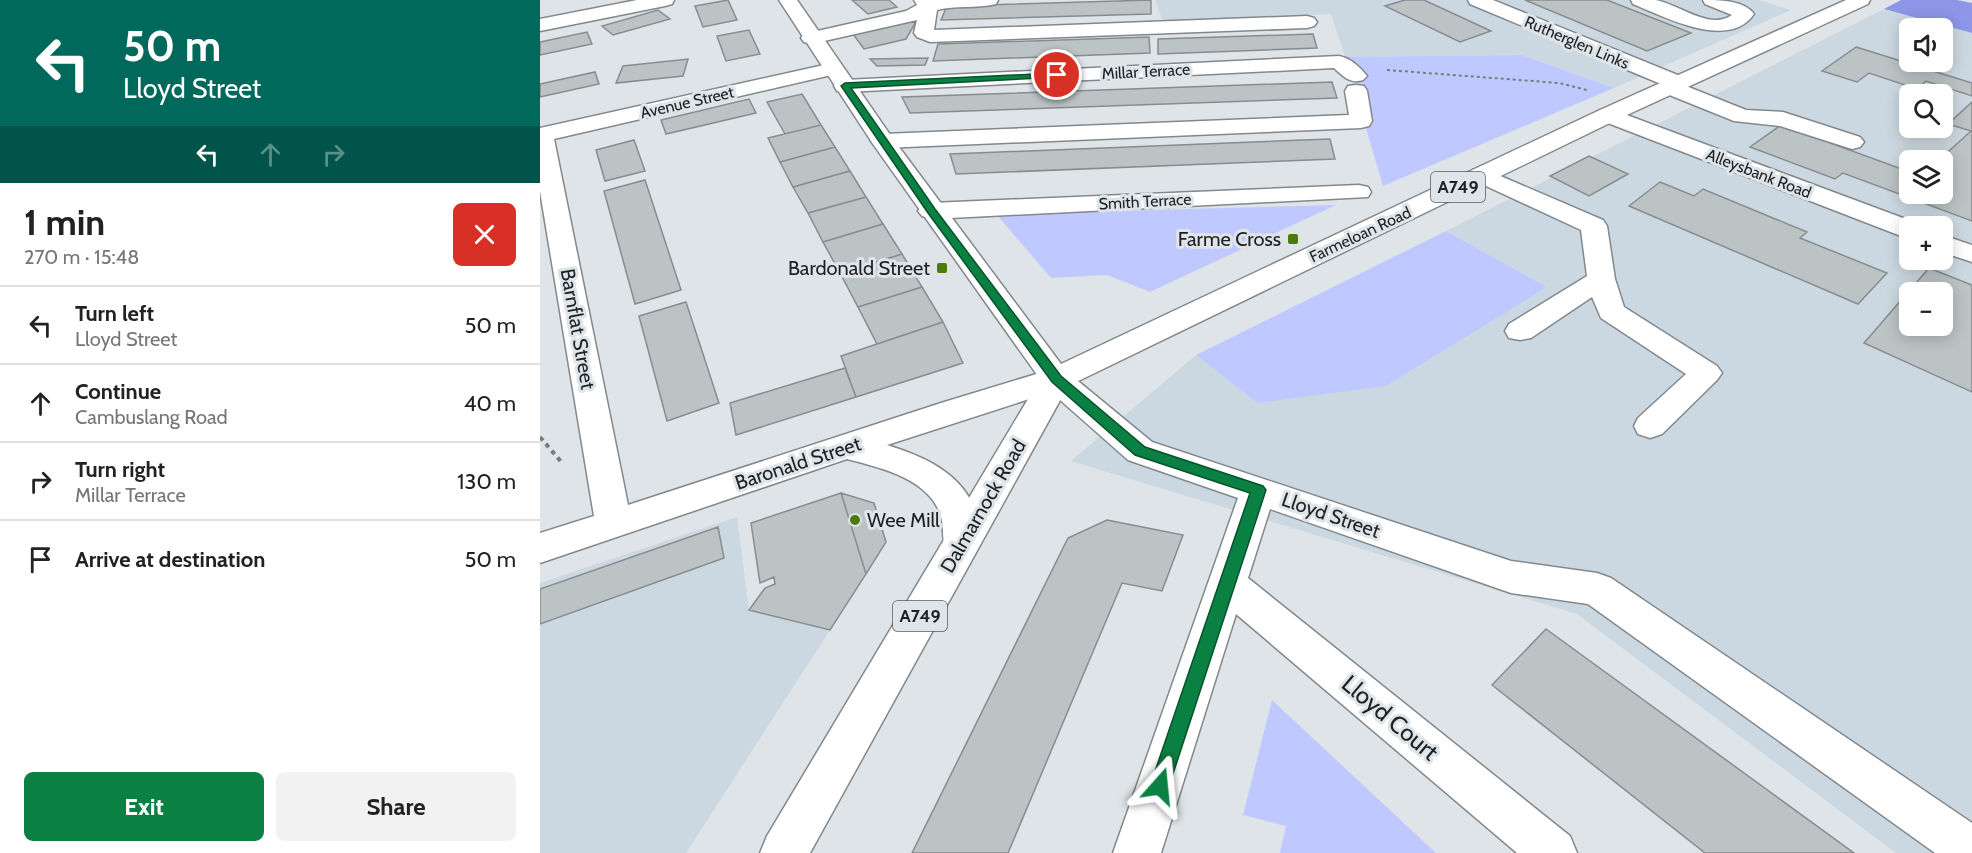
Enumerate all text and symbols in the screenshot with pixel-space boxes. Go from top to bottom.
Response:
street label: Rutherglen Links [1522,12,1632,73]
map controls [1899,18,1953,336]
button: sound [1899,18,1953,72]
text: 50 m [123,20,221,72]
icon: left [24,24,102,102]
pin [1031,49,1082,100]
icon: arrive [1040,58,1073,91]
street label: Millar Terrace [1101,60,1191,83]
text: Lloyd Street [123,72,261,105]
street label: Avenue Street [638,82,736,122]
button: search [1899,84,1953,138]
icon: left [191,138,224,171]
icon: ahead [254,138,287,171]
icon: right [317,138,350,171]
street label: Alleysbank Road [1704,145,1814,202]
button: layers [1899,150,1953,204]
road number: A749 [1431,172,1485,202]
street label: Smith Terrace [1098,190,1192,213]
text: 1 min [24,200,105,244]
button: close [453,203,516,266]
street label: Farmeloan Road [1306,203,1414,266]
button: + [1899,216,1953,270]
place label: Farme Cross [1178,227,1281,251]
marker: Farme Cross [1286,232,1300,246]
text: 270 m · 15:48 [24,245,139,269]
place label: Bardonald Street [788,256,930,280]
marker: Bardonald Street [935,261,949,275]
street label: Barnflat Street [556,267,600,392]
button: − [1899,282,1953,336]
text: Turn left [75,300,154,327]
icon: left [24,309,57,342]
text: 50 m [464,312,516,339]
text: Lloyd Street [75,327,177,351]
text: Continue [75,378,161,405]
icon: ahead [24,387,57,420]
text: 40 m [464,390,516,417]
text: Cambuslang Road [75,405,228,429]
street label: Baronald Street [732,431,864,495]
street label: Dalmarnock Road [935,435,1031,577]
text: Turn right [75,456,165,483]
icon: right [24,465,57,498]
text: 130 m [457,468,516,495]
text: Millar Terrace [75,483,186,507]
street label: Lloyd Street [1279,487,1384,543]
place label: Wee Mill [867,508,940,532]
marker: Wee Mill [848,513,862,527]
icon: arrive [24,543,57,576]
text: Arrive at destination [75,546,265,573]
text: 50 m [464,546,516,573]
road number: A749 [893,601,947,631]
street label: Lloyd Court [1336,669,1444,766]
position arrow [1128,754,1192,818]
button: Exit [24,772,264,841]
button: Share [276,772,516,841]

